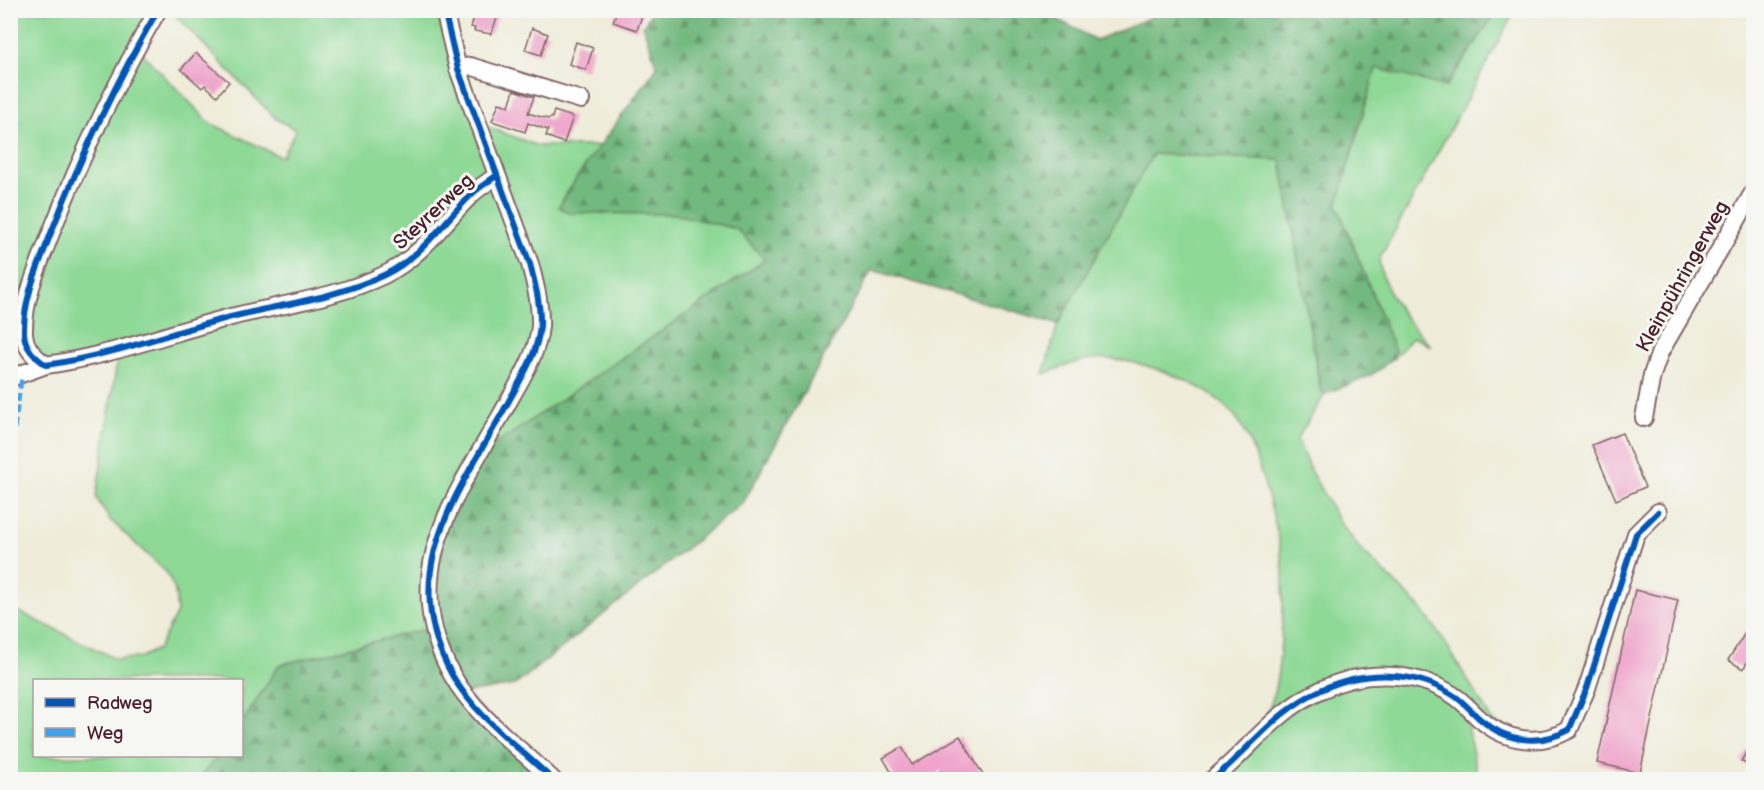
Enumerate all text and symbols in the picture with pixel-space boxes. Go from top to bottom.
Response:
street label: Steyrerweg [389,169,479,255]
street label: Kleinpühringerweg [1631,197,1734,356]
legend [33,679,243,757]
text: Radweg [87,693,153,714]
text: Weg [87,723,123,744]

